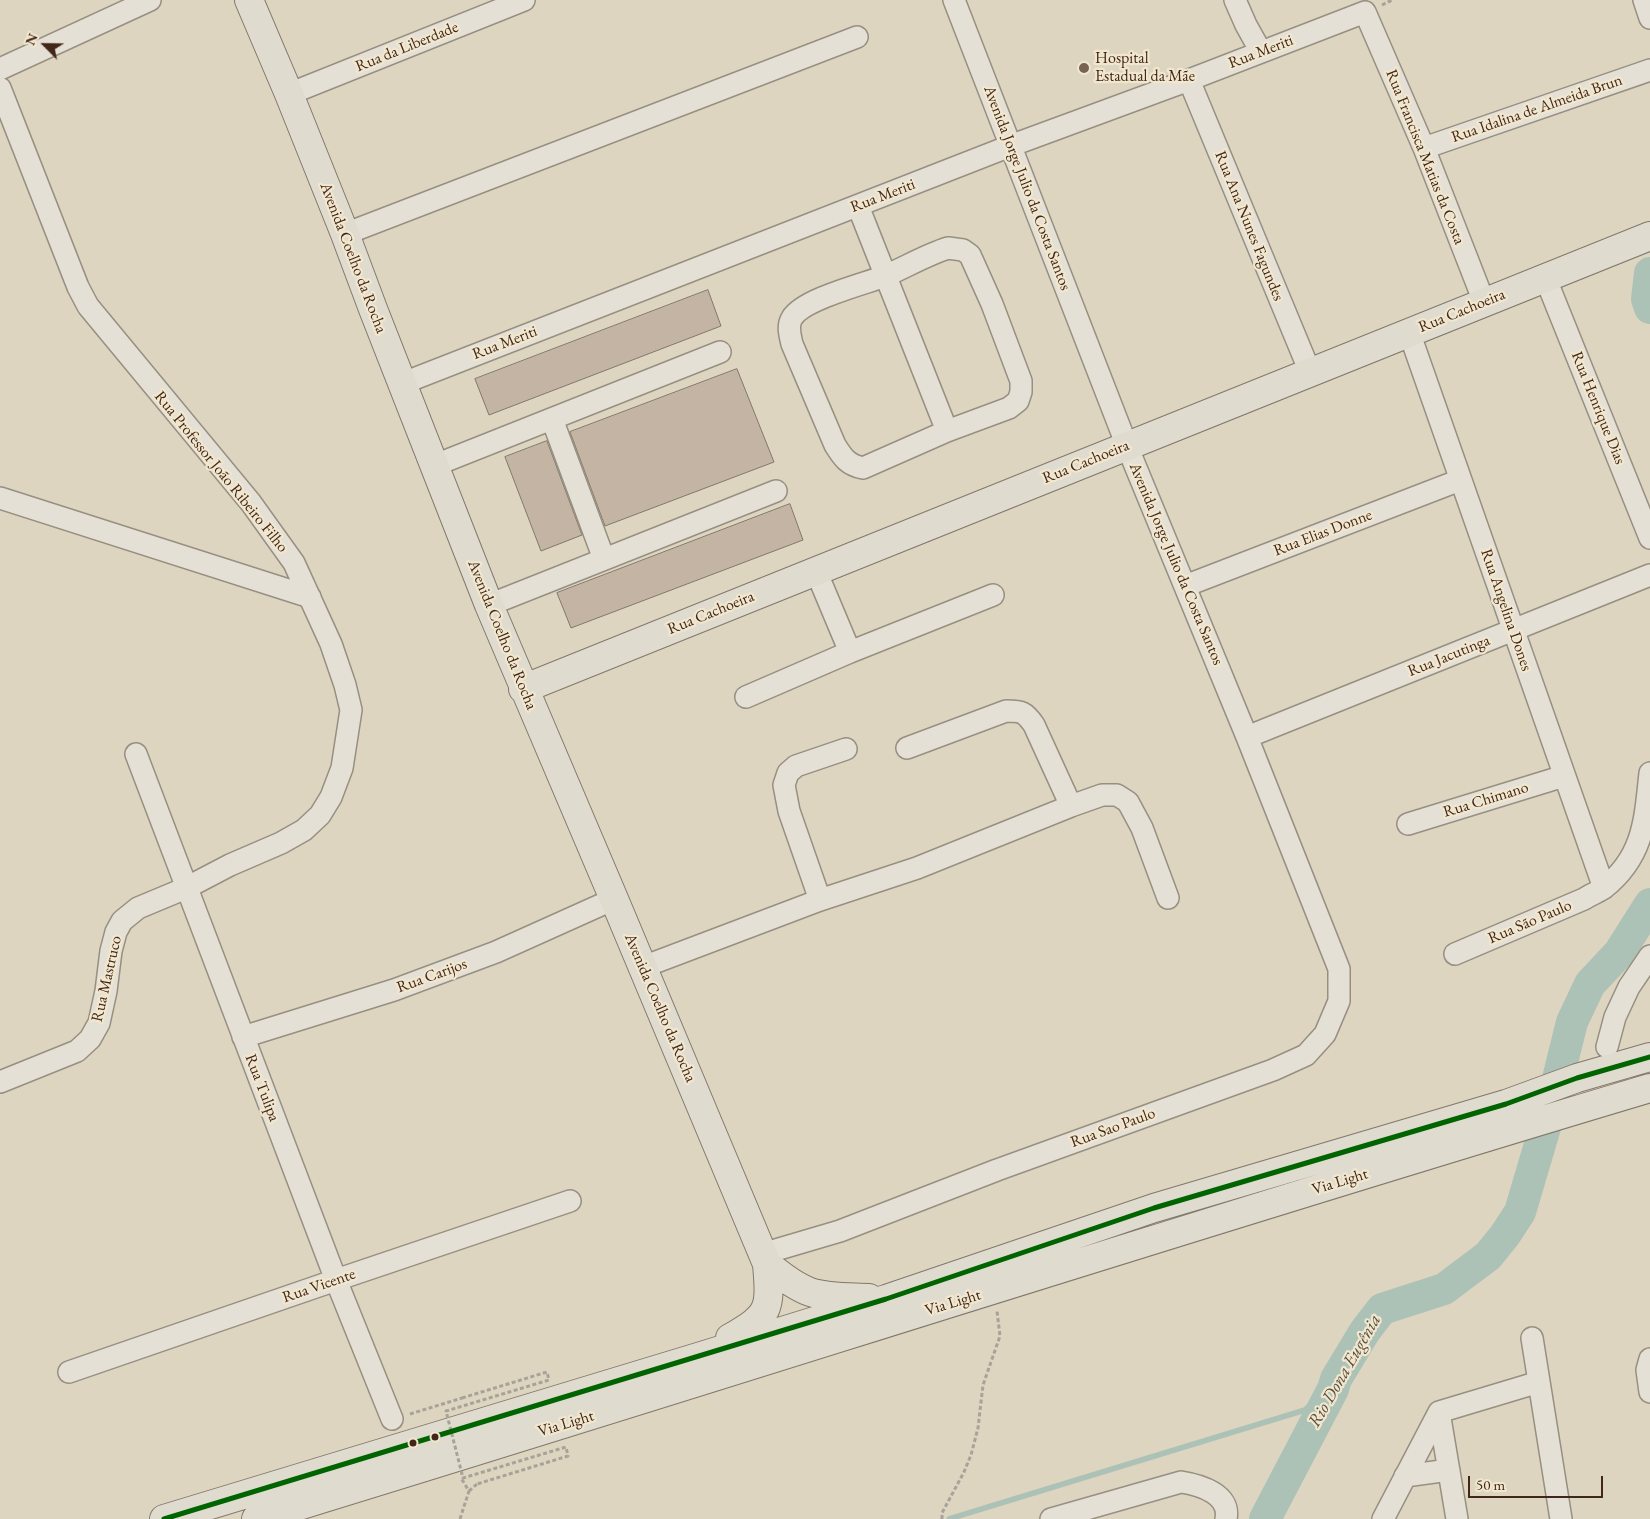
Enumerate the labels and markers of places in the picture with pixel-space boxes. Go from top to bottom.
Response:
place label: Hospital Estadual da Mãe [1095,49,1195,87]
marker: Hospital Estadual da Mãe [1077,61,1091,75]
unlabelled marker [430,1432,440,1442]
unlabelled marker [408,1438,418,1448]

